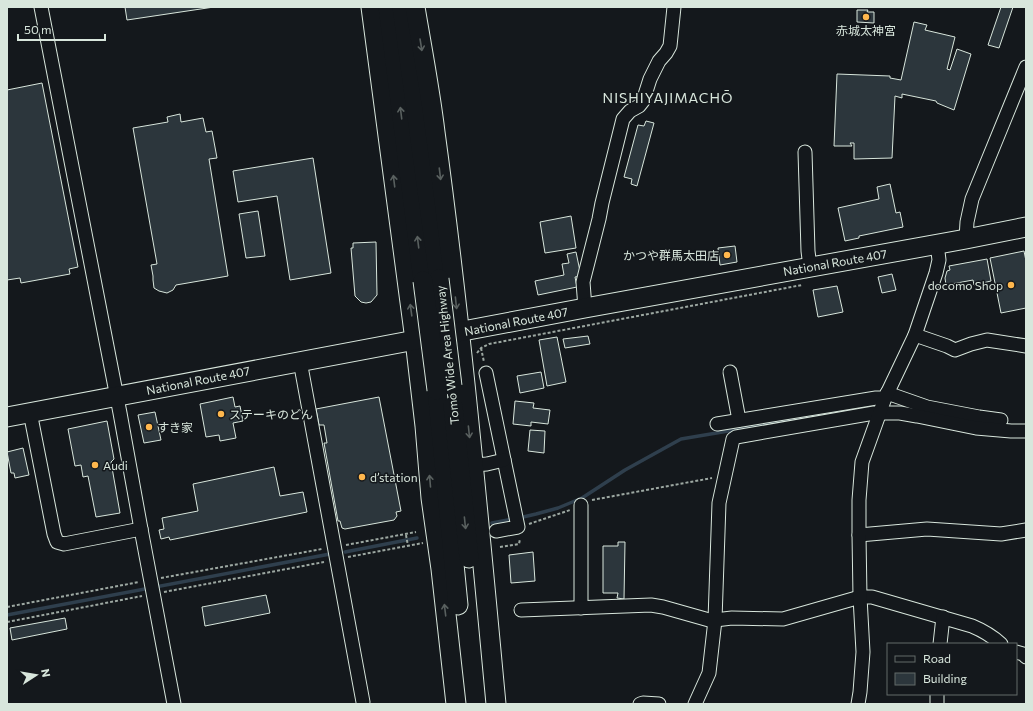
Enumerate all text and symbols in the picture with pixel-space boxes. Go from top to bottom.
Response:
marker: 赤城太神宮 [861,12,871,22]
scale bar [18,16,105,42]
text: 50 m [24,22,52,36]
place label: 赤城太神宮 [836,23,896,37]
one-way arrow [417,39,425,52]
district label: NISHIYAJIMACHŌ [603,89,733,106]
one-way arrow [397,107,405,120]
one-way arrow [437,167,444,180]
one-way arrow [390,175,398,188]
one-way arrow [414,236,422,249]
street label: National Route 407 [782,246,888,278]
place label: かつや群馬太田店 [623,248,719,262]
marker: かつや群馬太田店 [722,250,732,260]
place label: docomo Shop [928,278,1003,292]
marker: docomo Shop [1006,280,1016,290]
street label: Tomo Wide Area Highway [433,285,461,425]
one-way arrow [452,296,460,309]
one-way arrow [407,304,415,317]
street label: National Route 407 [463,304,569,338]
street label: National Route 407 [145,363,251,397]
place label: ステーキのどん [229,407,313,421]
marker: ステーキのどん [216,409,226,419]
place label: すき家 [157,420,193,434]
marker: すき家 [144,422,154,432]
one-way arrow [466,425,473,438]
place label: Audi [103,458,128,472]
marker: Audi [90,460,100,470]
place label: d’station [370,470,418,484]
marker: d’station [357,472,367,482]
one-way arrow [426,475,434,488]
one-way arrow [461,516,469,529]
one-way arrow [442,604,449,617]
legend [887,643,1017,695]
text: Road [923,651,951,665]
north arrow [16,655,56,695]
text: N [39,667,53,678]
text: Building [923,671,967,685]

